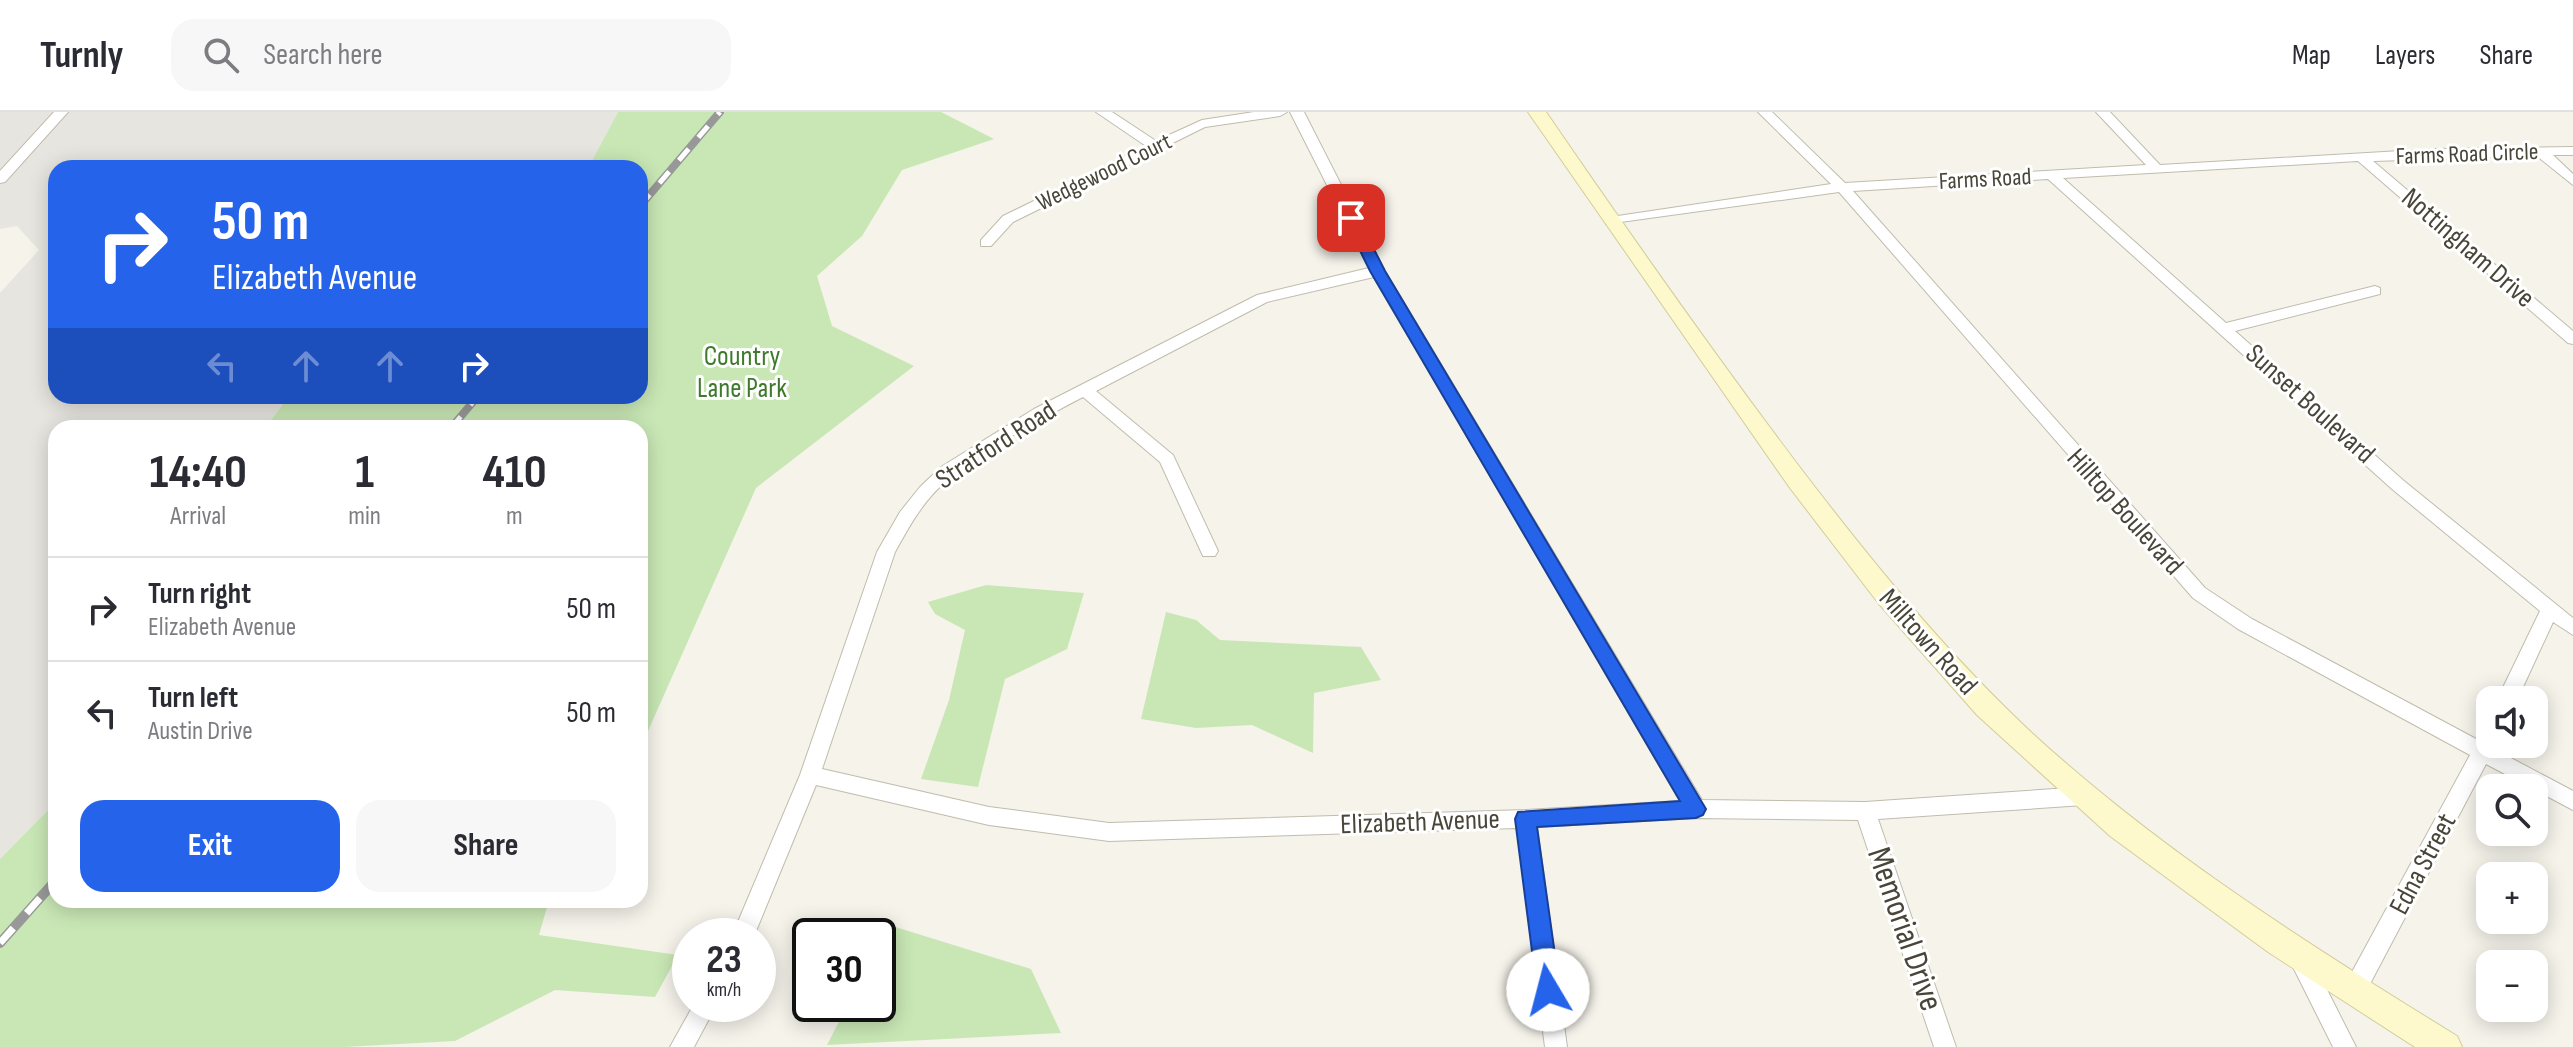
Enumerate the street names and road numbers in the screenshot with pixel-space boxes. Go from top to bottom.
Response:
street label: Wedgewood Court [1032,127,1176,217]
street label: Farms Road Circle [2395,137,2539,171]
street label: Farms Road [1938,162,2032,196]
street label: Nottingham Drive [2395,181,2541,315]
street label: Sunset Boulevard [2239,337,2381,471]
street label: Stratford Road [930,394,1062,496]
street label: Hilltop Boulevard [2060,442,2190,582]
street label: Milltown Road [1872,582,1984,702]
street label: Elizabeth Avenue [1340,803,1500,841]
street label: Edna Street [2383,808,2463,920]
street label: Memorial Drive [1858,842,1952,1016]

